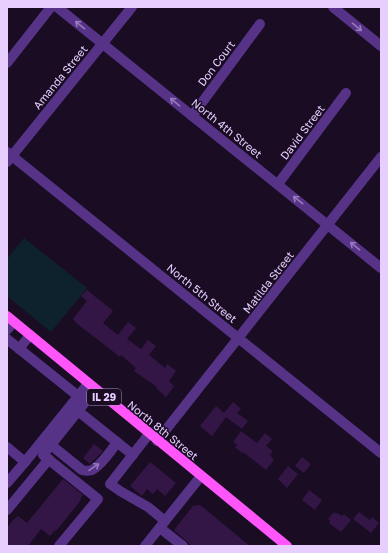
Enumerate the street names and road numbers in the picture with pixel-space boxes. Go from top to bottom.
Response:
street label: Don Court [195,38,237,88]
street label: Amanda Street [30,42,90,112]
street label: North 4th Street [189,96,265,160]
street label: David Street [277,102,327,162]
street label: Matilda Street [240,249,296,315]
street label: North 5th Street [164,261,240,325]
road number: IL 29 [87,389,121,405]
street label: North 8th Street [125,398,201,462]

